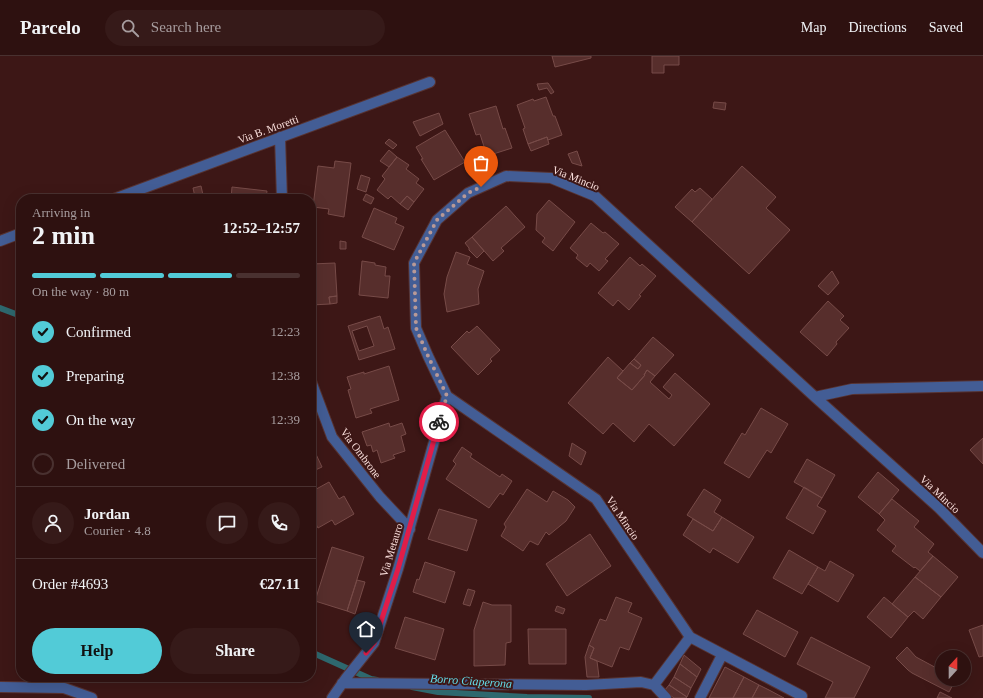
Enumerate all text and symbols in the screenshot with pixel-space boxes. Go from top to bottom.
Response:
search box [105,10,385,46]
text: Parcelo [20,17,81,38]
icon: search [119,17,141,39]
text: Search here [151,19,221,35]
text: Map [801,20,826,35]
text: Directions [848,20,907,35]
text: Saved [929,20,963,35]
street label: Via B. Moretti [236,112,300,146]
pin [464,146,498,187]
icon: bag [470,152,492,174]
street label: Via Mincio [551,163,602,193]
text: Arriving in [32,205,90,220]
text: 12:52–12:57 [223,220,300,236]
text: 2 min [32,221,95,250]
text: On the way · 80 m [32,284,129,299]
icon: check [32,321,54,343]
text: Confirmed [66,324,131,340]
text: 12:23 [270,324,300,339]
icon: check [32,365,54,387]
text: Preparing [66,368,124,384]
text: 12:38 [270,368,300,383]
courier [419,402,459,442]
icon: check [32,409,54,431]
icon: bike [428,411,450,433]
text: On the way [66,412,135,428]
text: 12:39 [270,412,300,427]
street label: Via Ombrone [338,426,384,480]
text: Delivered [66,456,125,472]
street label: Via Mincio [918,473,963,516]
street label: Via Mincio [604,494,642,542]
button: person [32,502,74,544]
button: chat [206,502,248,544]
button: phone [258,502,300,544]
text: Jordan [84,506,130,522]
street label: Via Metauro [377,521,405,578]
text: Courier · 4.8 [84,523,151,538]
text: Order #4693 [32,576,108,592]
text: €27.11 [260,576,300,592]
pin [349,612,383,653]
icon: home [355,618,377,640]
button: Help [32,628,162,674]
button: Share [170,628,300,674]
north arrow [935,650,971,686]
map controls [935,650,971,686]
water label: Borro Ciaperona [430,671,512,691]

